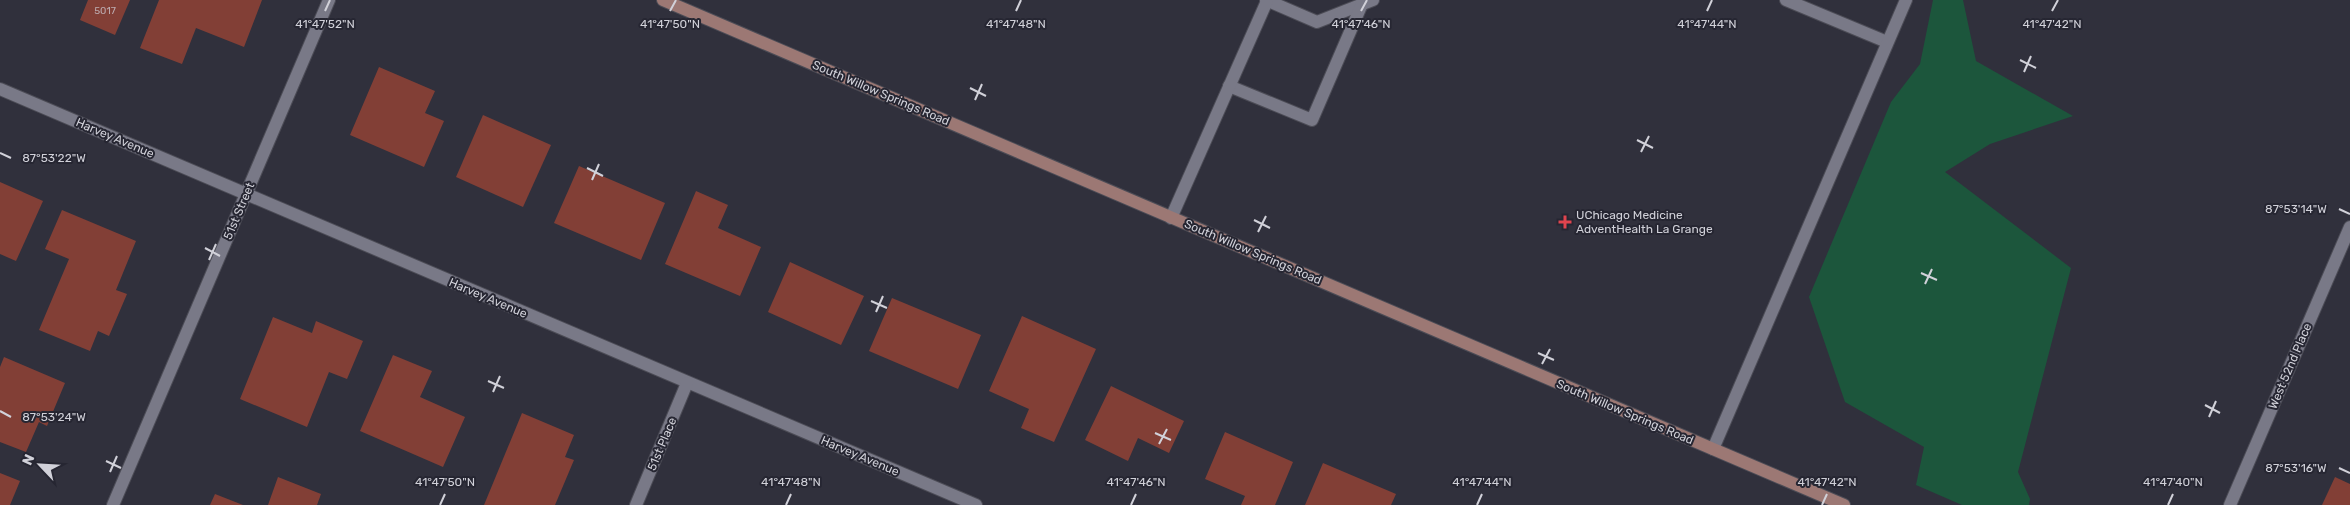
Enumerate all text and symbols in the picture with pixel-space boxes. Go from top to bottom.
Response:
house number: 5017 [94,5,116,17]
text: 41°47'52"N [295,17,355,31]
text: 41°47'50"N [640,17,700,31]
text: 41°47'48"N [986,17,1046,31]
text: 41°47'46"N [1332,17,1390,31]
text: 41°47'44"N [1677,17,1737,31]
text: 41°47'42"N [2022,17,2082,31]
street label: South Willow Springs Road [810,58,952,128]
street label: Harvey Avenue [74,115,156,161]
text: 87°53'22"W [22,151,86,165]
street label: 51st Street [221,180,257,242]
text: 87°53'14"W [2265,202,2327,216]
place label: UChicago Medicine AdventHealth La Grange [1576,208,1713,236]
marker: UChicago Medicine AdventHealth La Grange [1558,215,1572,229]
street label: South Willow Springs Road [1182,217,1324,287]
street label: Harvey Avenue [447,275,529,321]
street label: West 52nd Place [2266,321,2315,411]
street label: South Willow Springs Road [1554,377,1696,447]
text: 87°53'24"W [22,410,86,424]
street label: 51st Place [645,415,680,473]
street label: Harvey Avenue [819,433,901,479]
north arrow [15,440,65,490]
text: N [19,452,39,468]
text: 87°53'16"W [2265,461,2327,475]
text: 41°47'50"N [415,475,475,489]
text: 41°47'48"N [761,475,821,489]
text: 41°47'46"N [1107,475,1165,489]
text: 41°47'44"N [1452,475,1512,489]
text: 41°47'42"N [1797,475,1857,489]
text: 41°47'40"N [2143,475,2203,489]

